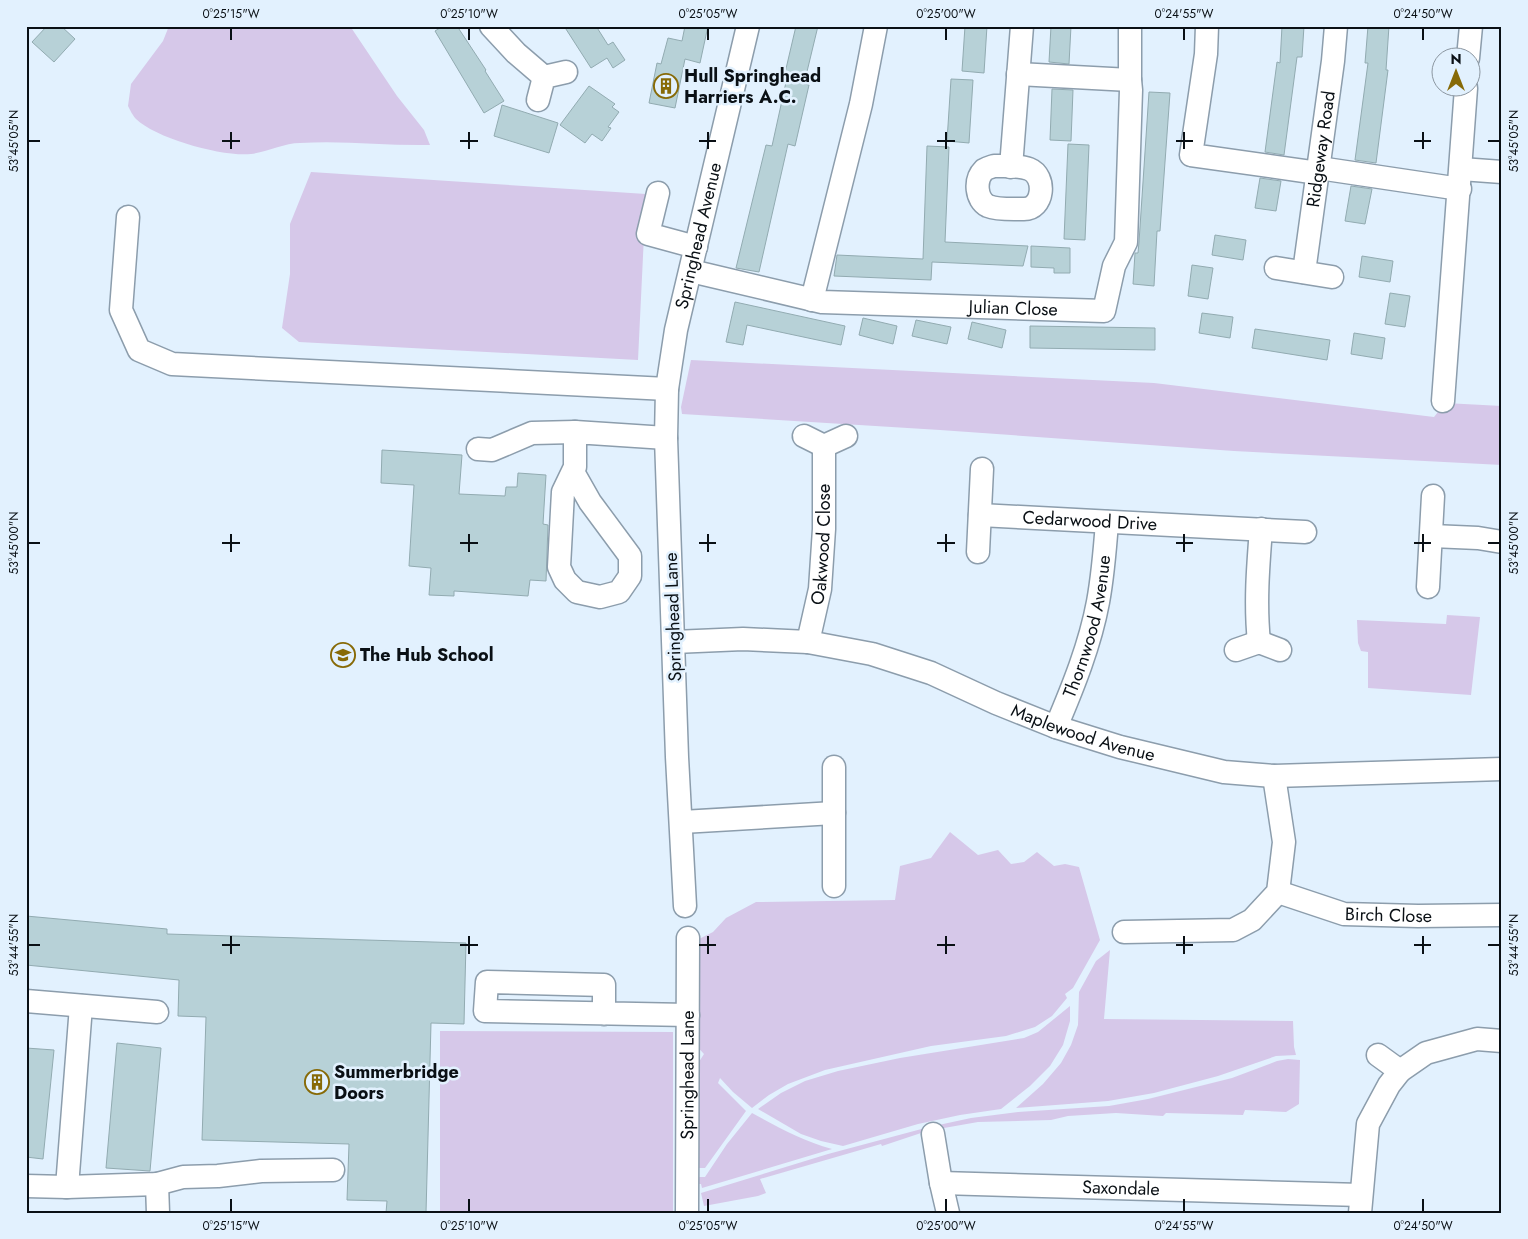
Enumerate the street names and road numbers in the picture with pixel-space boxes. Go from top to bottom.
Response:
street label: Ridgeway Road [1300,89,1342,209]
street label: Springhead Avenue [668,160,728,312]
street label: Julian Close [966,294,1058,323]
street label: Oakwood Close [804,484,837,607]
street label: Cedarwood Drive [1022,504,1158,537]
street label: Springhead Lane [658,552,688,682]
street label: Thornwood Avenue [1056,554,1117,702]
street label: Maplewood Avenue [1007,697,1158,768]
street label: Birch Close [1345,901,1432,929]
street label: Springhead Lane [674,1010,701,1140]
street label: Saxondale [1082,1174,1160,1202]

